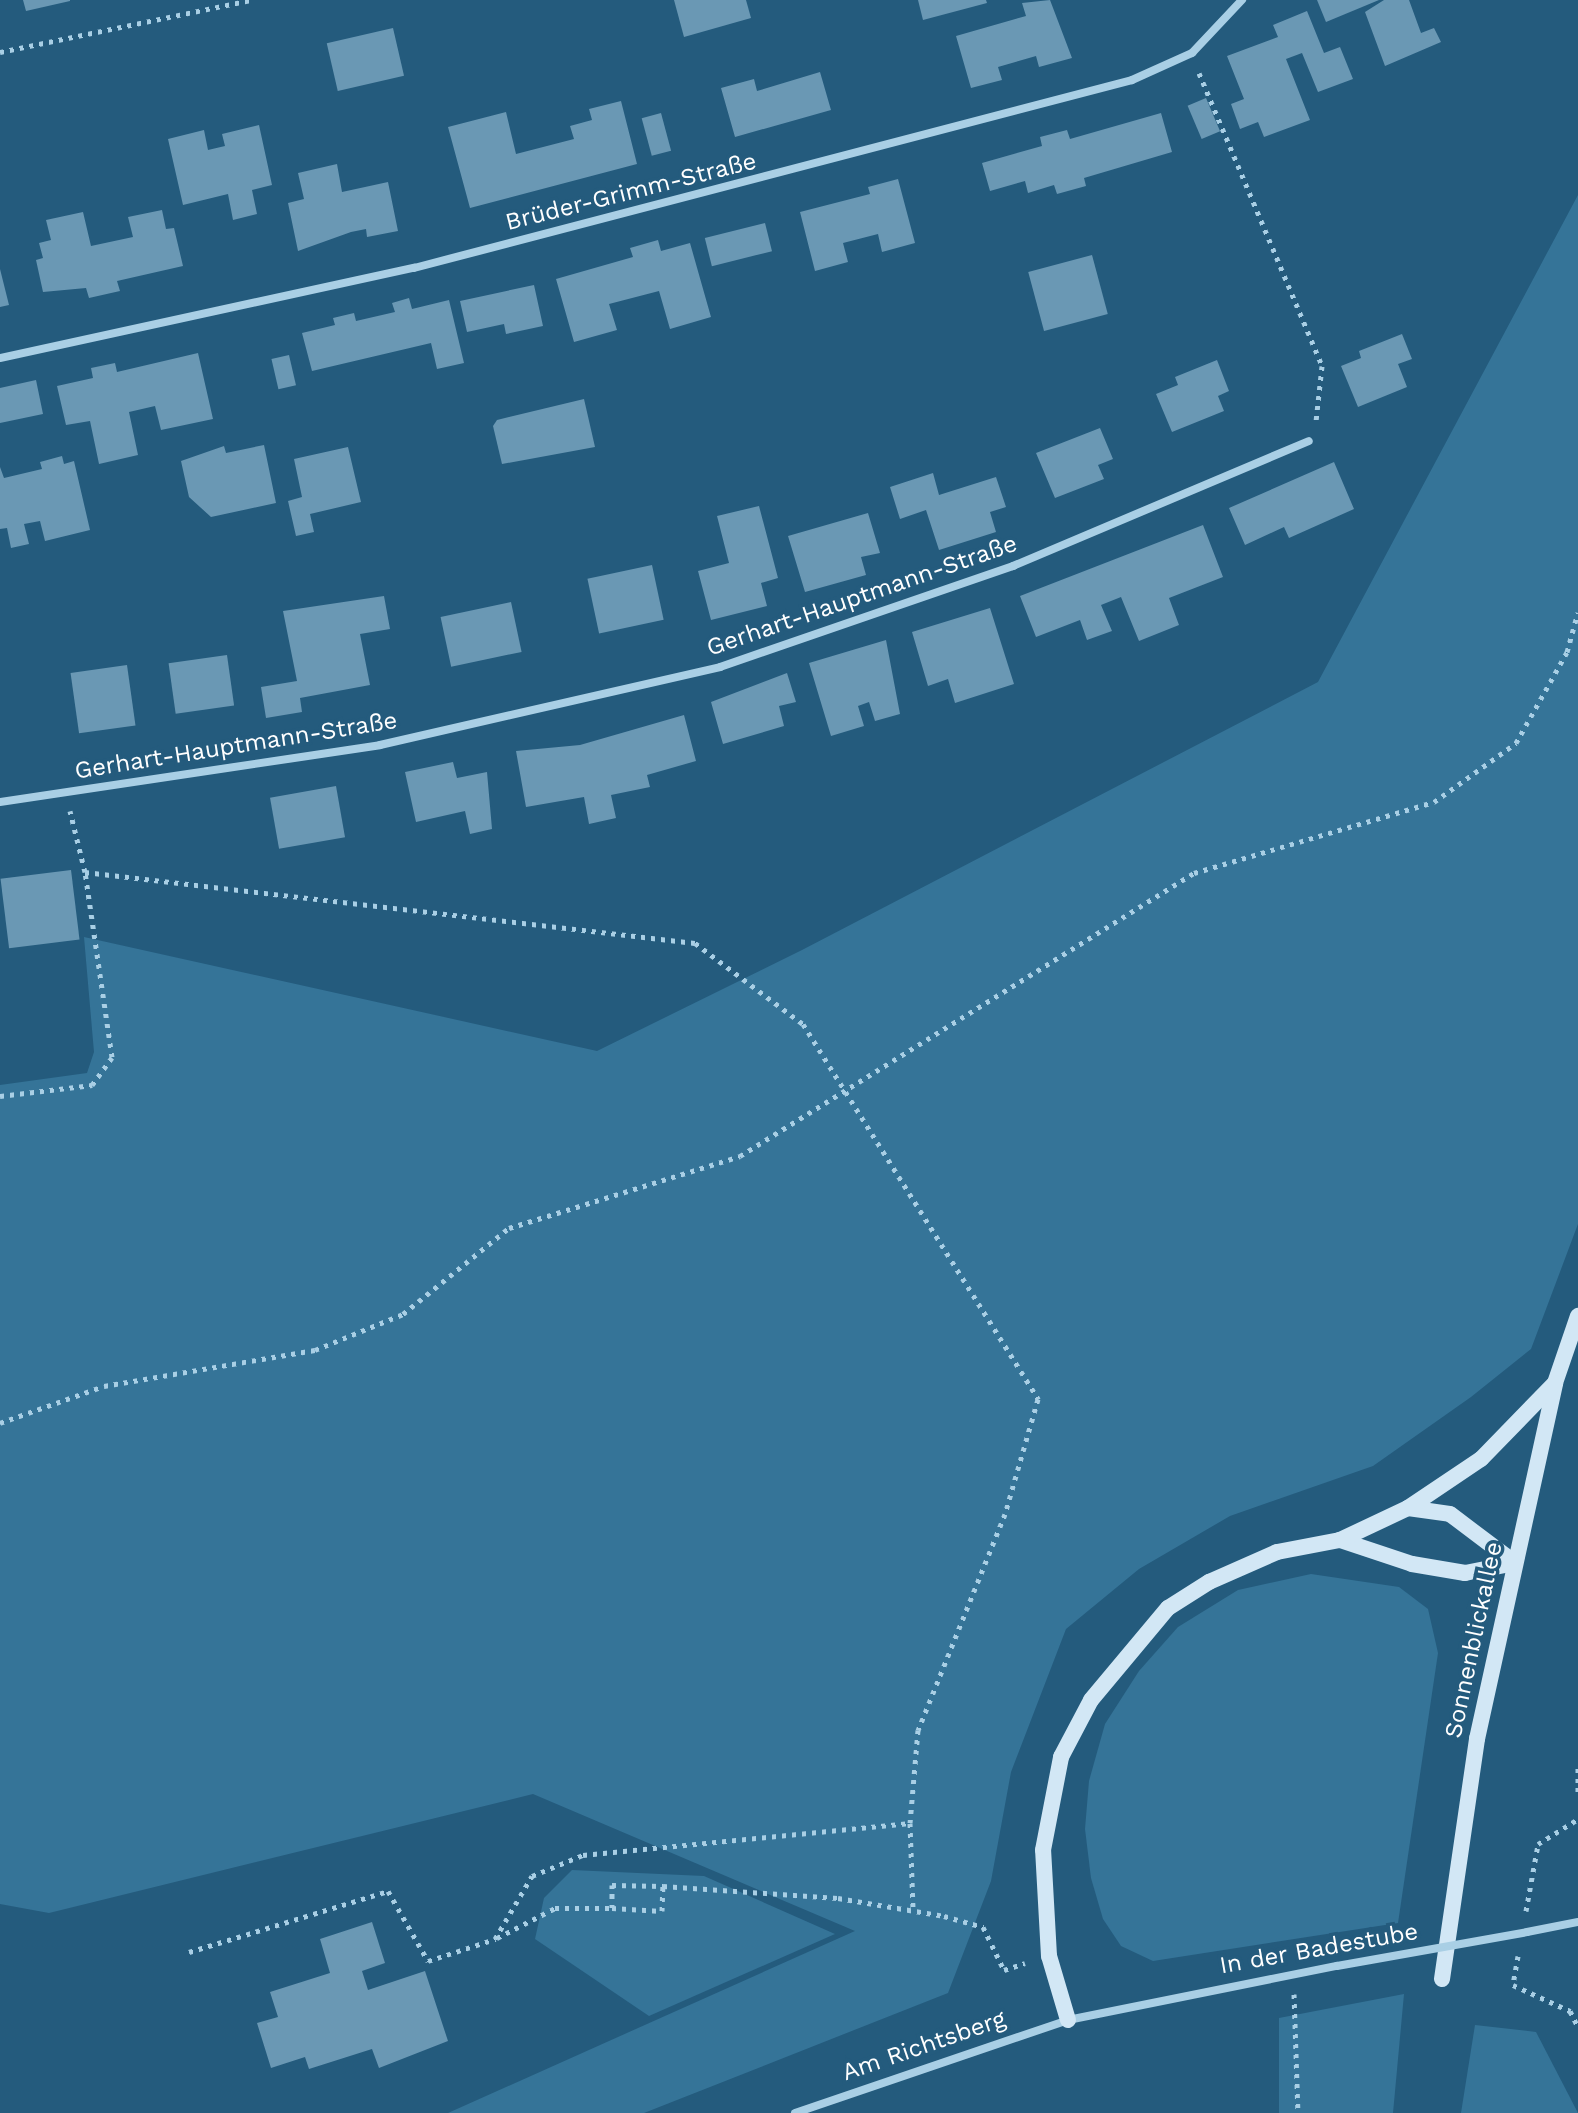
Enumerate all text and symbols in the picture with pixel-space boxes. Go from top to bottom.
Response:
street label: Brüder-Grimm-Straße [503,147,759,237]
street label: Gerhart-Hauptmann-Straße [703,529,1021,663]
street label: Gerhart-Hauptmann-Straße [73,706,399,786]
street label: Sonnenblickallee [1439,1539,1509,1741]
street label: In der Badestube [1217,1917,1421,1981]
street label: Am Richtsberg [839,2005,1009,2087]

